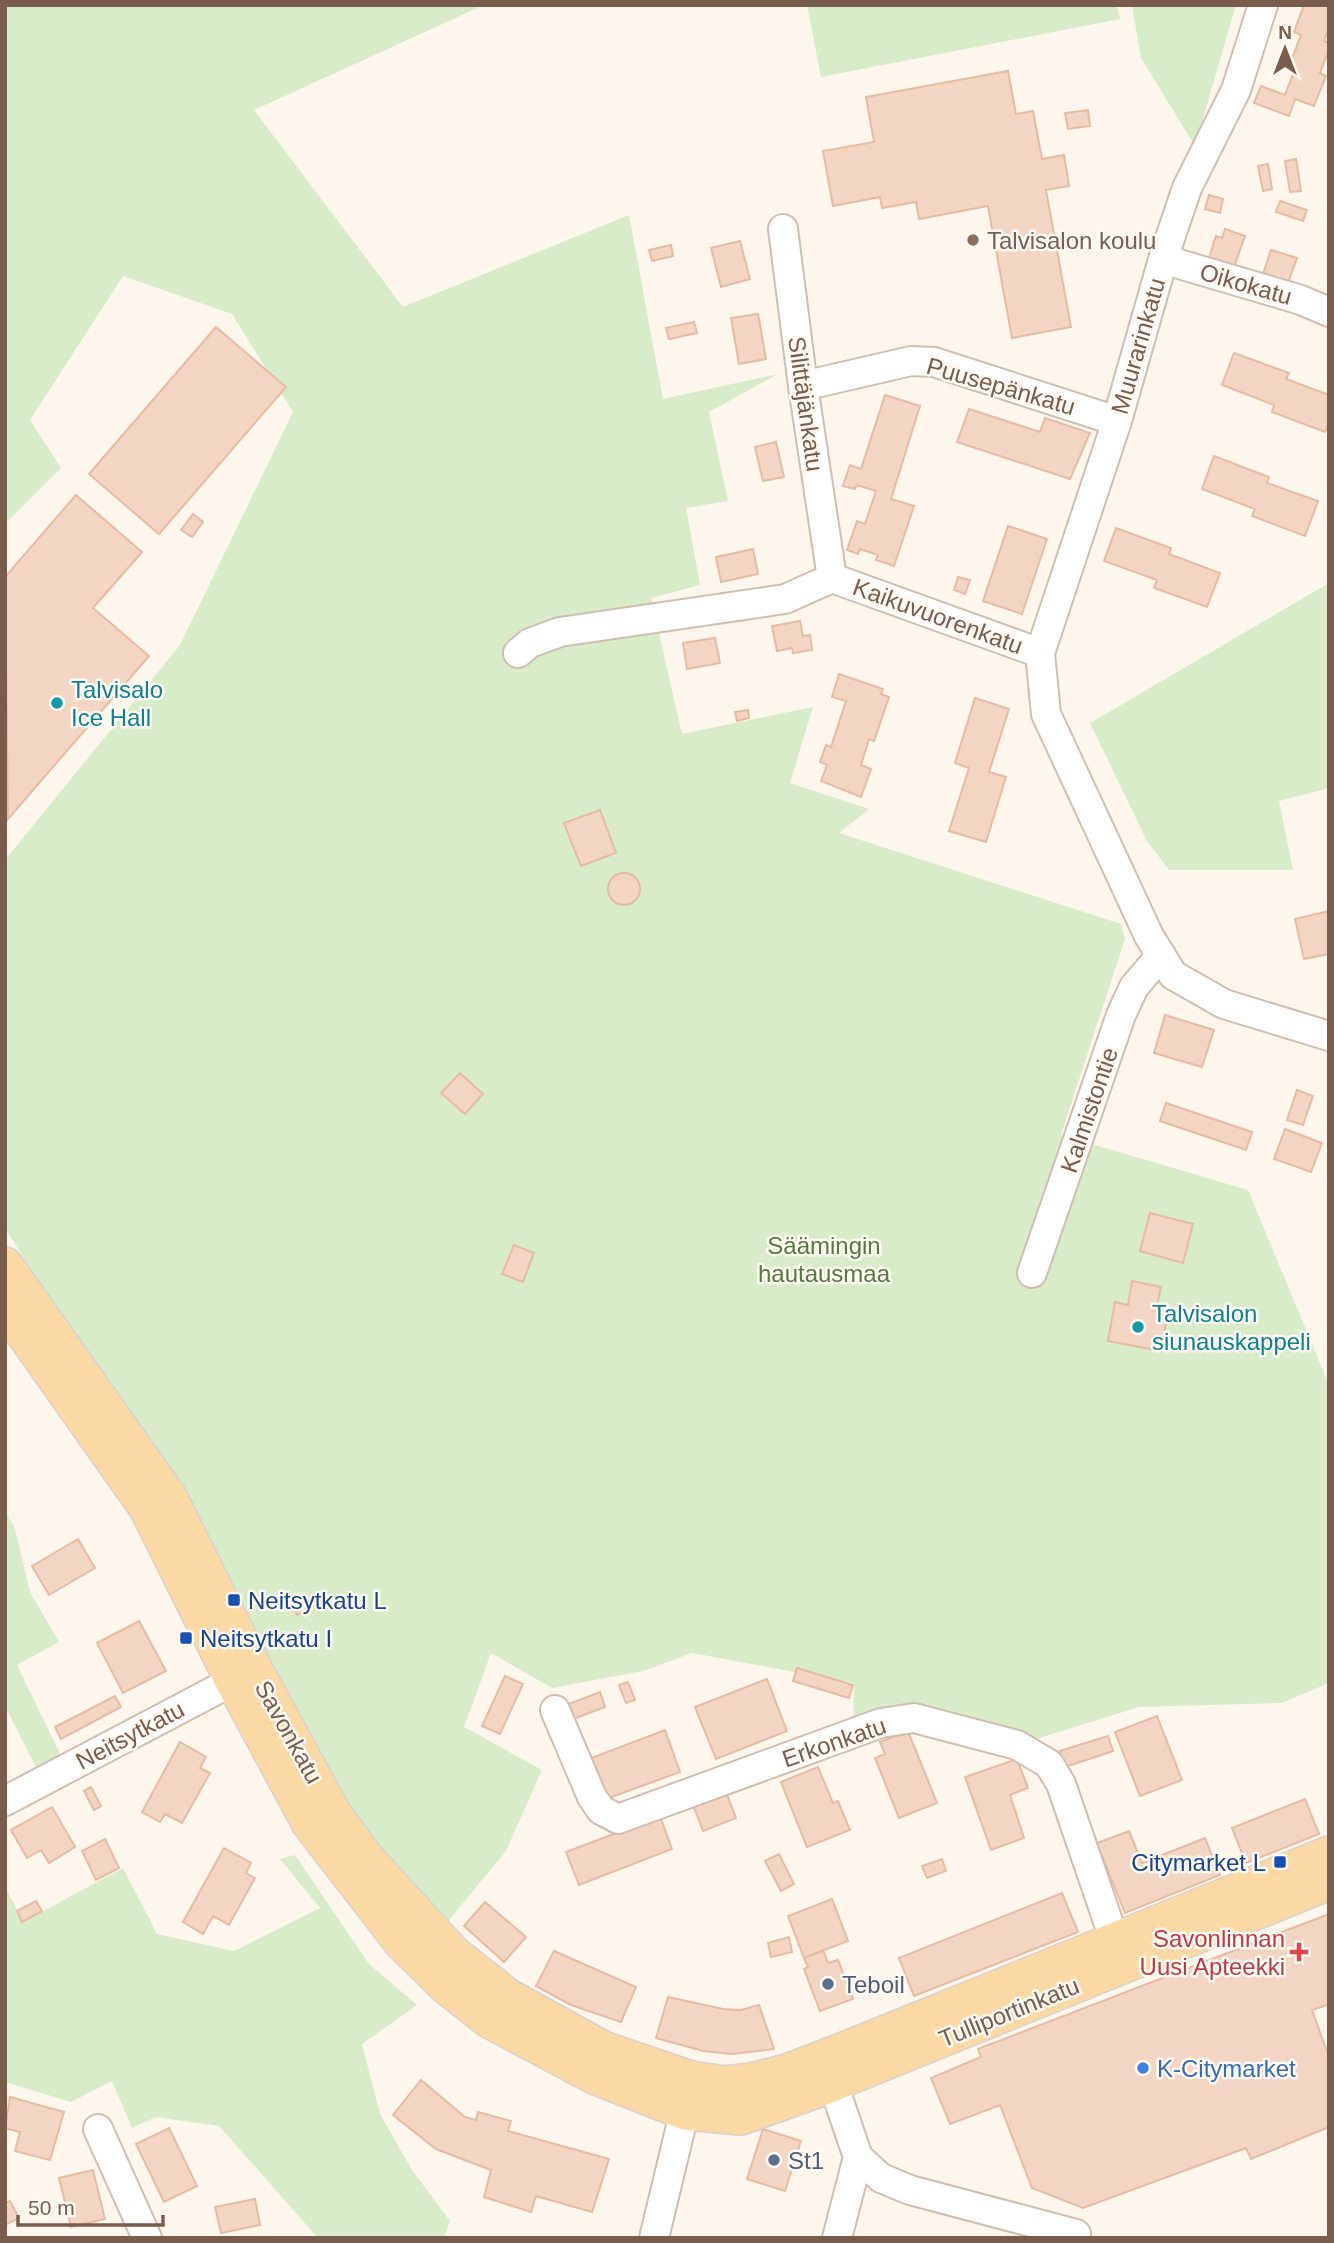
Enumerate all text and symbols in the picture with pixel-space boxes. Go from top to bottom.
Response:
north arrow [1250,14,1320,84]
text: N [1278,22,1292,43]
place label: Talvisalon koulu [987,227,1156,254]
marker: Talvisalon koulu [965,232,981,248]
street label: Oikokatu [1197,258,1295,310]
street label: Muurarinkatu [1106,275,1170,417]
street label: Silittäjänkatu [783,335,829,473]
street label: Puusepänkatu [924,352,1078,420]
street label: Kaikuvuorenkatu [849,573,1027,659]
place label: Talvisalo Ice Hall [71,676,163,731]
marker: Talvisalo Ice Hall [49,695,65,711]
street label: Kalmistontie [1055,1044,1123,1176]
park label: Säämingin hautausmaa [758,1232,891,1287]
place label: Talvisalon siunauskappeli [1152,1300,1311,1355]
marker: Talvisalon siunauskappeli [1130,1319,1146,1335]
place label: Neitsytkatu L [248,1587,387,1614]
marker: Neitsytkatu L [226,1592,242,1608]
place label: Neitsytkatu I [200,1625,332,1652]
marker: Neitsytkatu I [178,1630,194,1646]
street label: Savonkatu [250,1676,328,1788]
street label: Neitsytkatu [71,1695,189,1775]
street label: Erkonkatu [779,1712,889,1772]
place label: Citymarket L [1131,1849,1266,1876]
marker: Citymarket L [1272,1854,1288,1870]
place label: Savonlinnan Uusi Apteekki [1140,1925,1285,1980]
marker: Savonlinnan Uusi Apteekki [1291,1944,1307,1960]
place label: Teboil [842,1971,905,1998]
street label: Tulliportinkatu [935,1972,1083,2052]
marker: Teboil [820,1976,836,1992]
place label: K-Citymarket [1157,2055,1296,2082]
marker: K-Citymarket [1135,2060,1151,2076]
place label: St1 [788,2147,824,2174]
marker: St1 [766,2152,782,2168]
scale bar [18,2184,163,2228]
text: 50 m [28,2196,75,2219]

